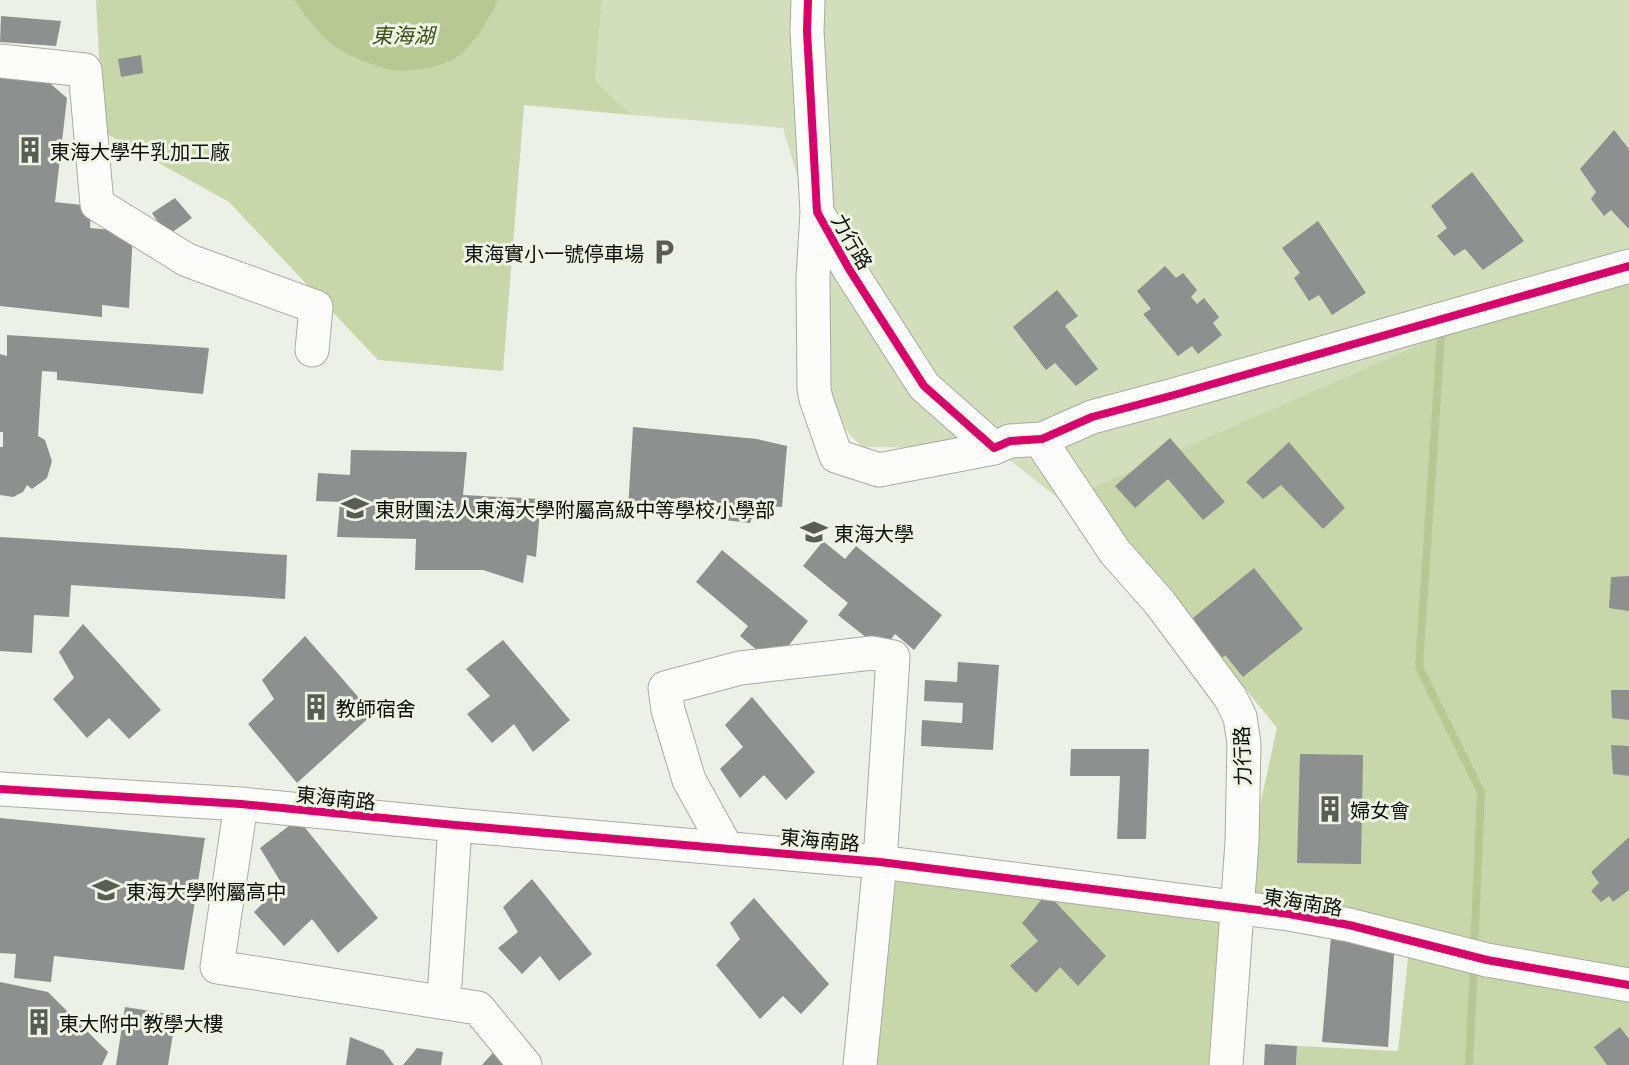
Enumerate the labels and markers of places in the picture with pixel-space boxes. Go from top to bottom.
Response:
building icon: 東海大學牛乳加工廠 [15,135,45,165]
place label: 東海大學牛乳加工廠 [50,136,230,165]
parking icon: 東海實小一號停車場 [649,237,679,267]
place label: 東海實小一號停車場 [464,238,644,267]
school or university icon: 東財團法人東海大學附屬高級中等學校小學部 [340,493,370,523]
place label: 東財團法人東海大學附屬高級中等學校小學部 [375,494,775,523]
school or university icon: 東海大學 [799,517,829,547]
place label: 東海大學 [834,518,914,547]
building icon: 教師宿舍 [301,692,331,722]
place label: 教師宿舍 [336,693,416,722]
building icon: 婦女會 [1315,794,1345,824]
place label: 婦女會 [1350,795,1410,824]
school or university icon: 東海大學附屬高中 [91,875,121,905]
place label: 東海大學附屬高中 [126,876,286,905]
building icon: 東大附中 教學大樓 [24,1007,54,1037]
place label: 東大附中 教學大樓 [59,1008,223,1037]

